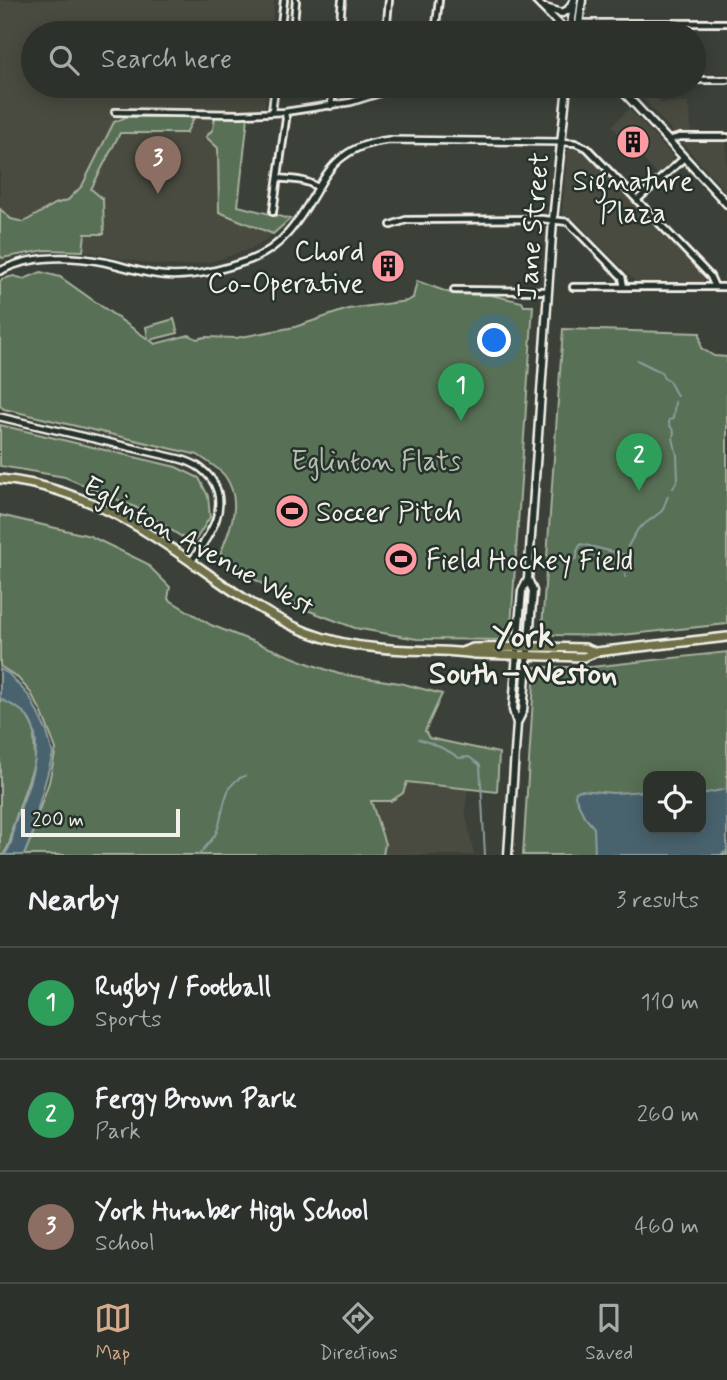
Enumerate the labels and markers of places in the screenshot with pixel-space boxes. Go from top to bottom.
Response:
building icon: Signature Plaza [614,123,652,161]
pin: 3 [135,136,181,194]
place label: Signature Plaza [572,164,694,233]
place label: Chord Co-Operative [207,234,364,303]
building icon: Chord Co-Operative [369,247,407,285]
pin: 1 [438,363,484,421]
pin: 2 [616,433,662,491]
sports icon: Soccer Pitch [273,492,311,530]
place label: Soccer Pitch [316,495,461,532]
sports icon: Field Hockey Field [382,540,420,578]
place label: Field Hockey Field [426,543,633,580]

